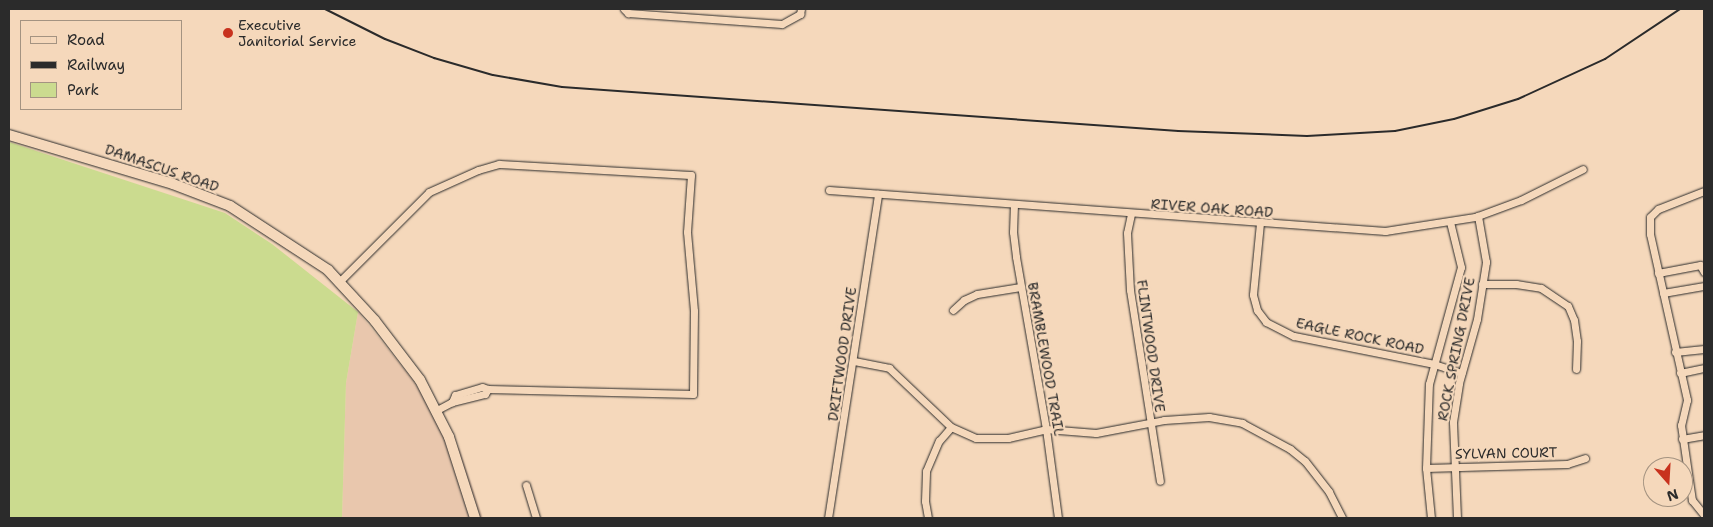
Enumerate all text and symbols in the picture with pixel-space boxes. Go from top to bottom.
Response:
place label: Executive Janitorial Service [238,17,357,49]
legend [20,20,182,110]
marker: Executive Janitorial Service [222,27,234,39]
text: Road [67,30,105,50]
text: Railway [67,55,125,75]
text: Park [67,80,99,100]
street label: DAMASCUS ROAD [103,141,221,195]
street label: RIVER OAK ROAD [1150,195,1274,221]
street label: ROCK SPRING DRIVE [1434,276,1478,422]
street label: FLINTWOOD DRIVE [1133,279,1169,413]
street label: BRAMBLEWOOD TRAIL [1024,281,1068,437]
street label: DRIFTWOOD DRIVE [824,286,860,422]
street label: EAGLE ROCK ROAD [1294,314,1426,358]
street label: SYLVAN COURT [1455,444,1557,462]
north arrow [1643,457,1693,507]
text: N [1664,485,1681,506]

